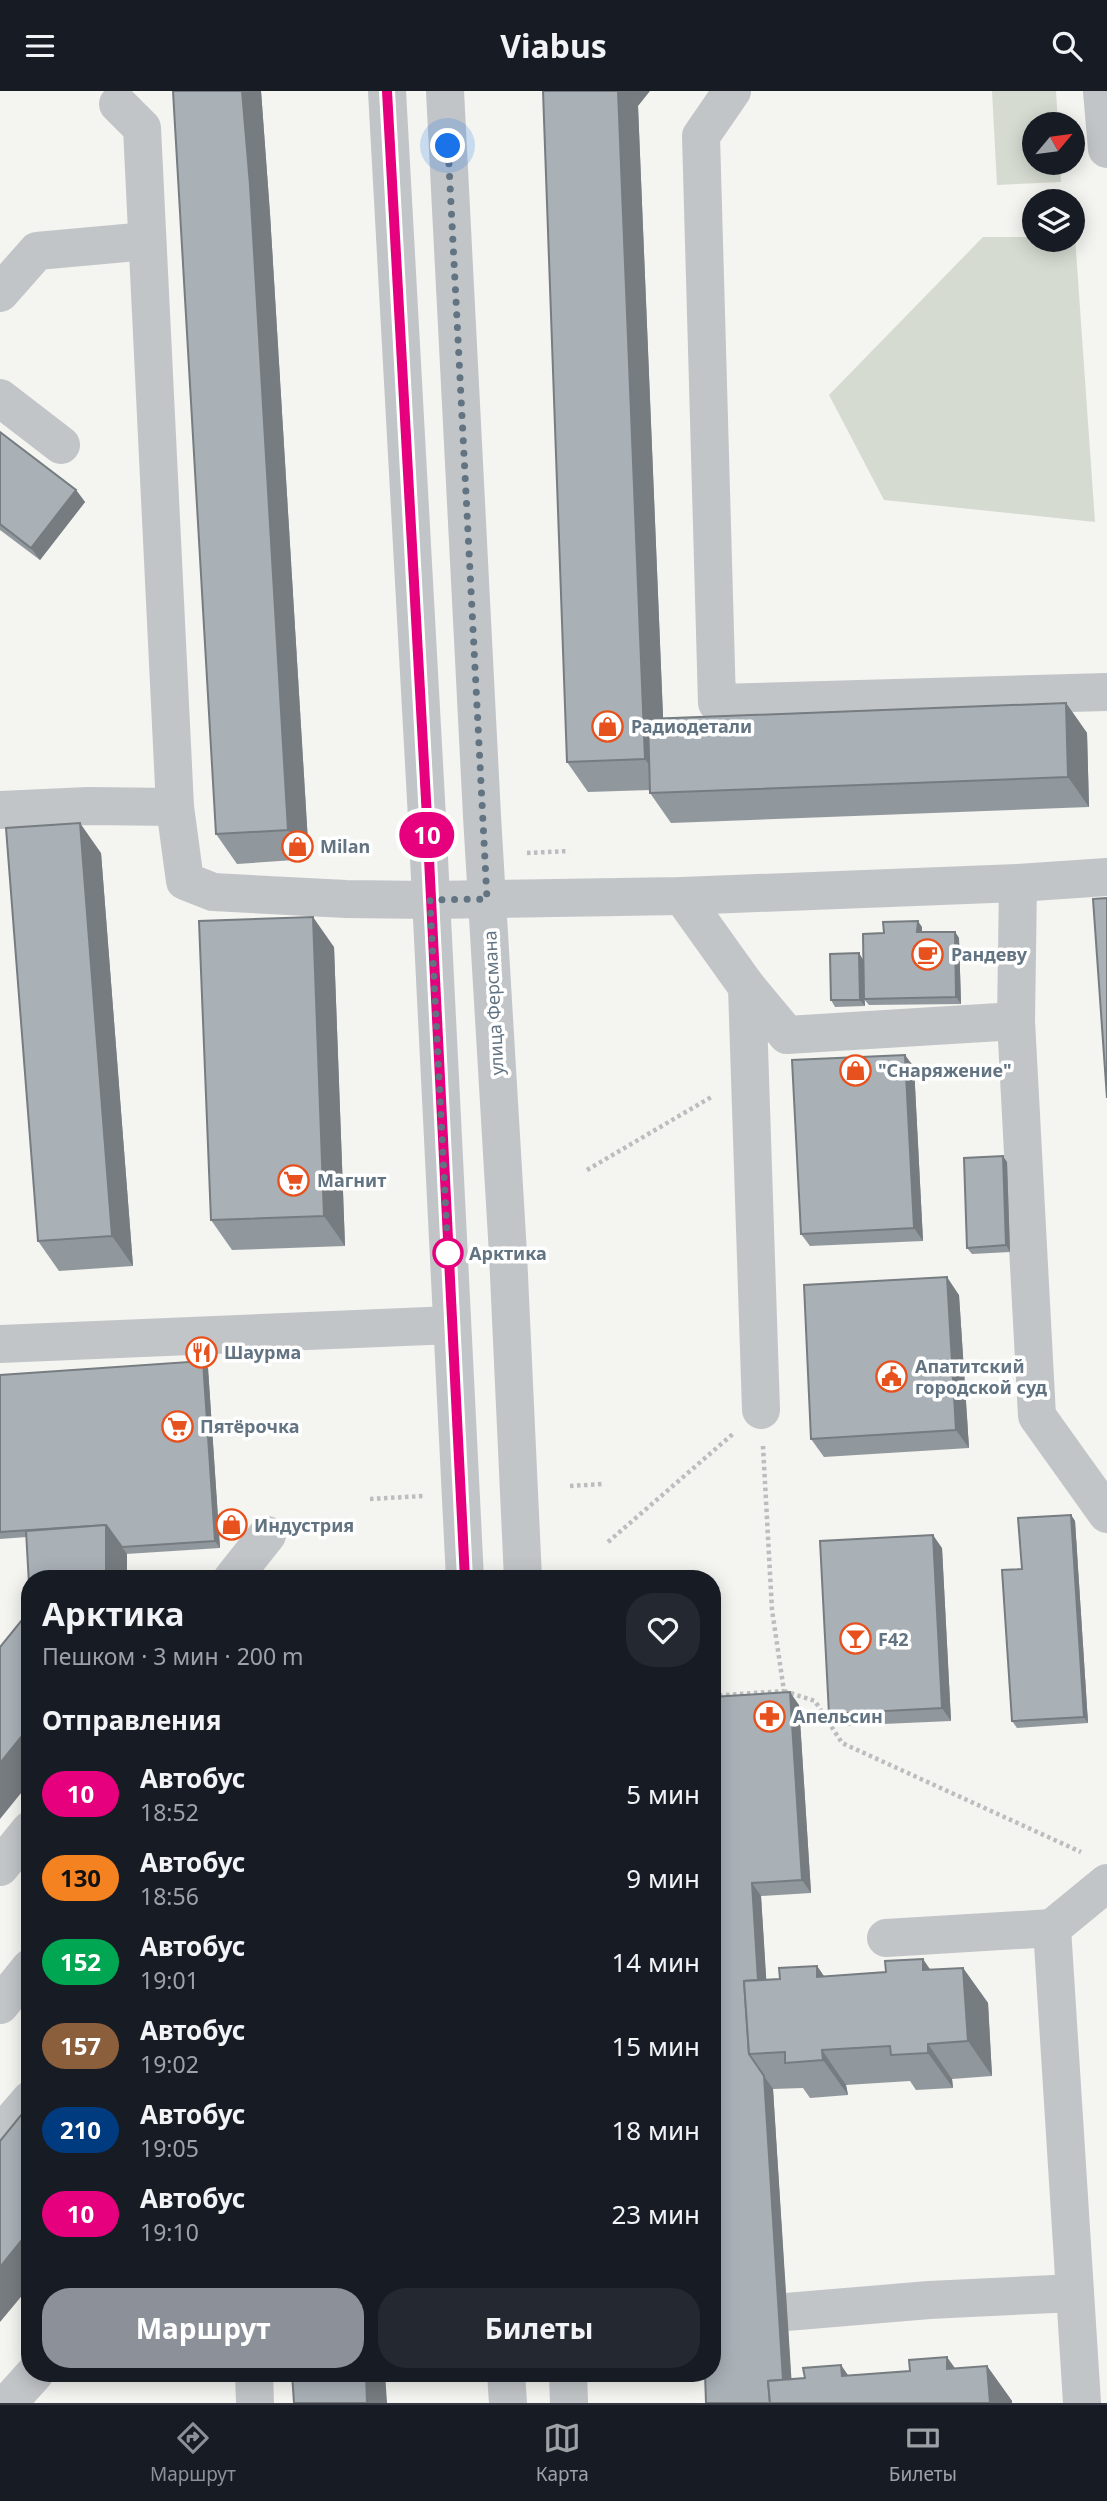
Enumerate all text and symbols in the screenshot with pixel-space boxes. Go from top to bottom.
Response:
text: Viabus [500,24,607,67]
icon: menu [21,27,59,65]
icon: search [1048,27,1086,65]
north arrow [1022,112,1085,175]
map controls [1022,112,1085,252]
your location [430,128,465,163]
button: layers [1022,189,1085,252]
shop icon: Радиодетали [591,709,625,743]
place label: Радиодетали [631,714,752,738]
line badge: 10 [396,812,458,858]
text: 10 [413,818,441,851]
shop icon: Milan [280,829,314,863]
place label: Milan [320,834,370,858]
street label: улица Ферсмана [477,930,509,1076]
cafe icon: Рандеву [911,937,945,971]
place label: Рандеву [951,942,1028,966]
shop icon: "Снаряжение" [838,1053,872,1087]
place label: "Снаряжение" [878,1058,1012,1082]
supermarket icon: Магнит [277,1163,311,1197]
place label: Магнит [317,1168,386,1192]
marker: Арктика [433,1238,463,1268]
place label: Арктика [469,1241,547,1265]
restaurant icon: Шаурма [184,1335,218,1369]
place label: Шаурма [224,1340,301,1364]
place label: Апатитский городской суд [915,1354,1047,1399]
public building icon: Апатитский городской суд [875,1359,909,1393]
supermarket icon: Пятёрочка [160,1409,194,1443]
place label: Пятёрочка [200,1414,299,1438]
shop icon: Индустрия [214,1508,248,1542]
place label: Индустрия [254,1513,354,1537]
text: Арктика [42,1591,184,1636]
button: heart [626,1593,700,1667]
bar icon: F42 [838,1622,872,1656]
place label: F42 [878,1627,908,1651]
text: Пешком · 3 мин · 200 m [42,1640,304,1672]
pharmacy icon: Апельсин [753,1699,787,1733]
text: Отправления [42,1702,221,1738]
place label: Апельсин [793,1704,883,1728]
text: Автобус [140,1760,245,1796]
text: 5 мин [626,1776,700,1812]
text: 10 [67,1777,94,1810]
text: 18:52 [140,1796,199,1828]
text: Автобус [140,1844,245,1880]
text: 9 мин [626,1860,700,1896]
text: 130 [60,1861,101,1894]
text: 18:56 [140,1880,199,1912]
text: Автобус [140,1928,245,1964]
text: 14 мин [611,1944,700,1980]
text: 152 [60,1945,101,1978]
text: 19:01 [140,1964,199,1996]
text: Автобус [140,2012,245,2048]
text: 15 мин [611,2028,700,2064]
text: 157 [60,2029,101,2062]
text: 19:02 [140,2048,199,2080]
text: Автобус [140,2096,245,2132]
text: 18 мин [611,2112,700,2148]
text: 210 [60,2113,101,2146]
text: 19:05 [140,2132,199,2164]
text: Автобус [140,2180,245,2216]
text: 23 мин [611,2196,700,2232]
text: 10 [67,2197,94,2230]
text: 19:10 [140,2216,199,2248]
button: Маршрут [42,2288,364,2368]
button: Билеты [378,2288,700,2368]
tab: Маршрут [150,2419,236,2487]
tab: Карта [536,2419,589,2487]
tab: Билеты [889,2419,957,2487]

